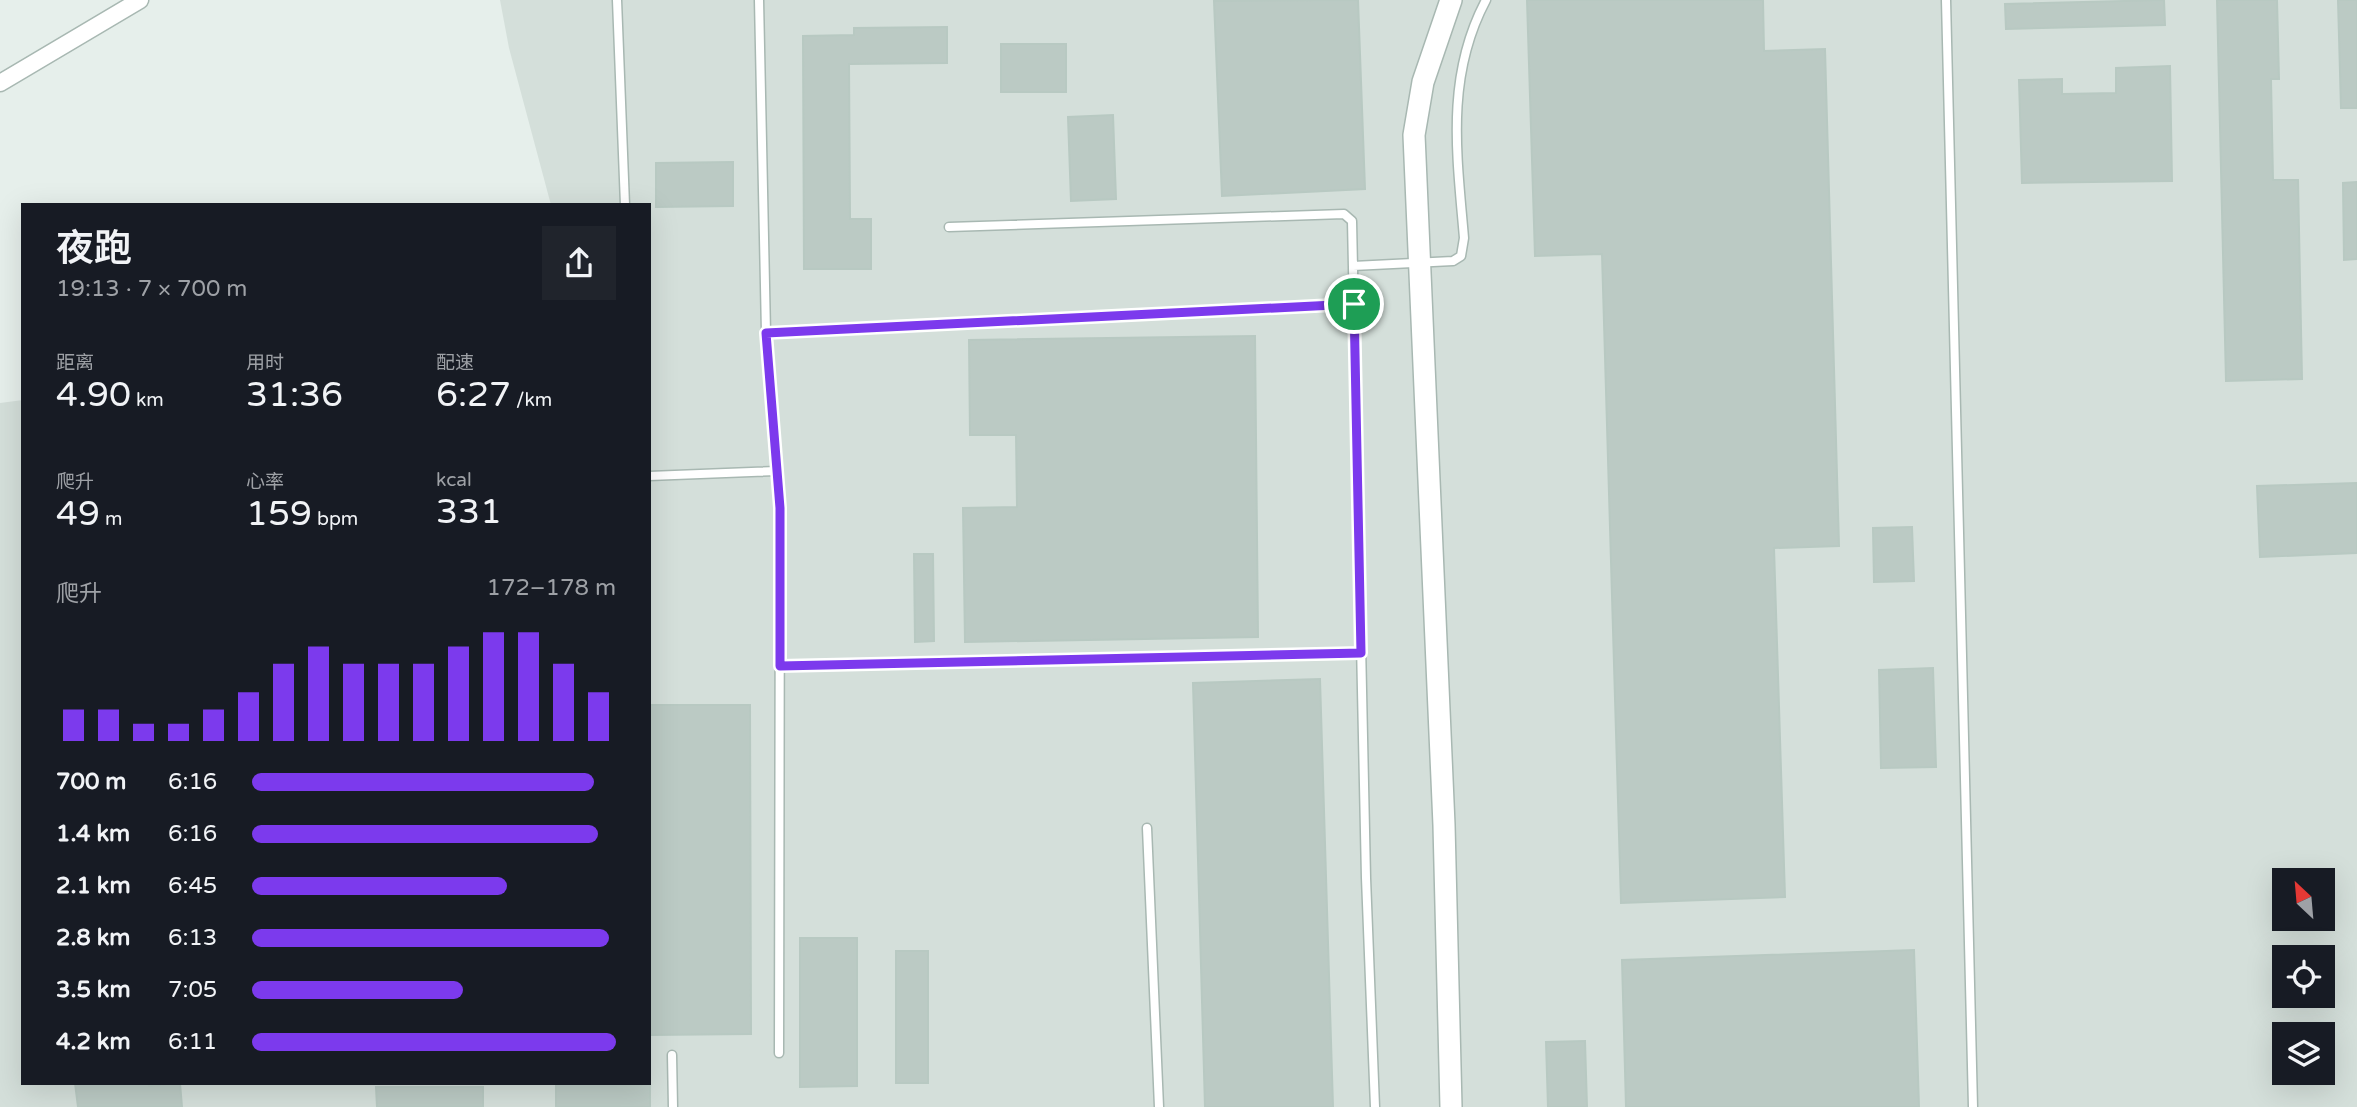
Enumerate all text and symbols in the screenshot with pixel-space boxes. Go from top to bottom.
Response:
text: 夜跑 [56,226,132,272]
button: share [542,226,616,300]
pin [1324,274,1384,334]
text: 19:13 · 7 × 700 m [56,275,247,303]
icon: arrive [1335,285,1373,323]
text: 距离 [56,352,94,374]
text: 用时 [246,352,284,374]
text: 配速 [436,352,474,374]
text: 4.90 [56,374,131,416]
text: 31:36 [246,374,343,416]
text: 6:27 [436,374,511,416]
text: km [131,389,164,411]
text: /km [511,389,552,411]
text: kcal [436,469,472,491]
text: 爬升 [56,471,94,493]
text: 心率 [246,471,284,493]
text: 331 [436,491,502,533]
text: 49 [56,493,100,535]
text: 159 [246,493,312,535]
text: m [100,508,122,530]
text: bpm [312,508,358,530]
text: 172–178 m [487,574,616,602]
text: 爬升 [56,580,102,608]
text: 700 m [56,768,126,796]
text: 6:16 [168,768,217,796]
text: 1.4 km [56,820,130,848]
text: 6:16 [168,820,217,848]
north arrow [2272,868,2334,931]
map controls [2272,868,2335,1085]
text: 2.1 km [56,872,131,900]
text: 6:45 [168,872,217,900]
text: 2.8 km [56,924,130,952]
text: 6:13 [168,924,217,952]
button: locate [2272,945,2335,1008]
text: 3.5 km [56,976,131,1004]
text: 7:05 [168,976,217,1004]
button: layers [2272,1022,2335,1085]
text: 4.2 km [56,1028,131,1056]
text: 6:11 [168,1028,217,1056]

